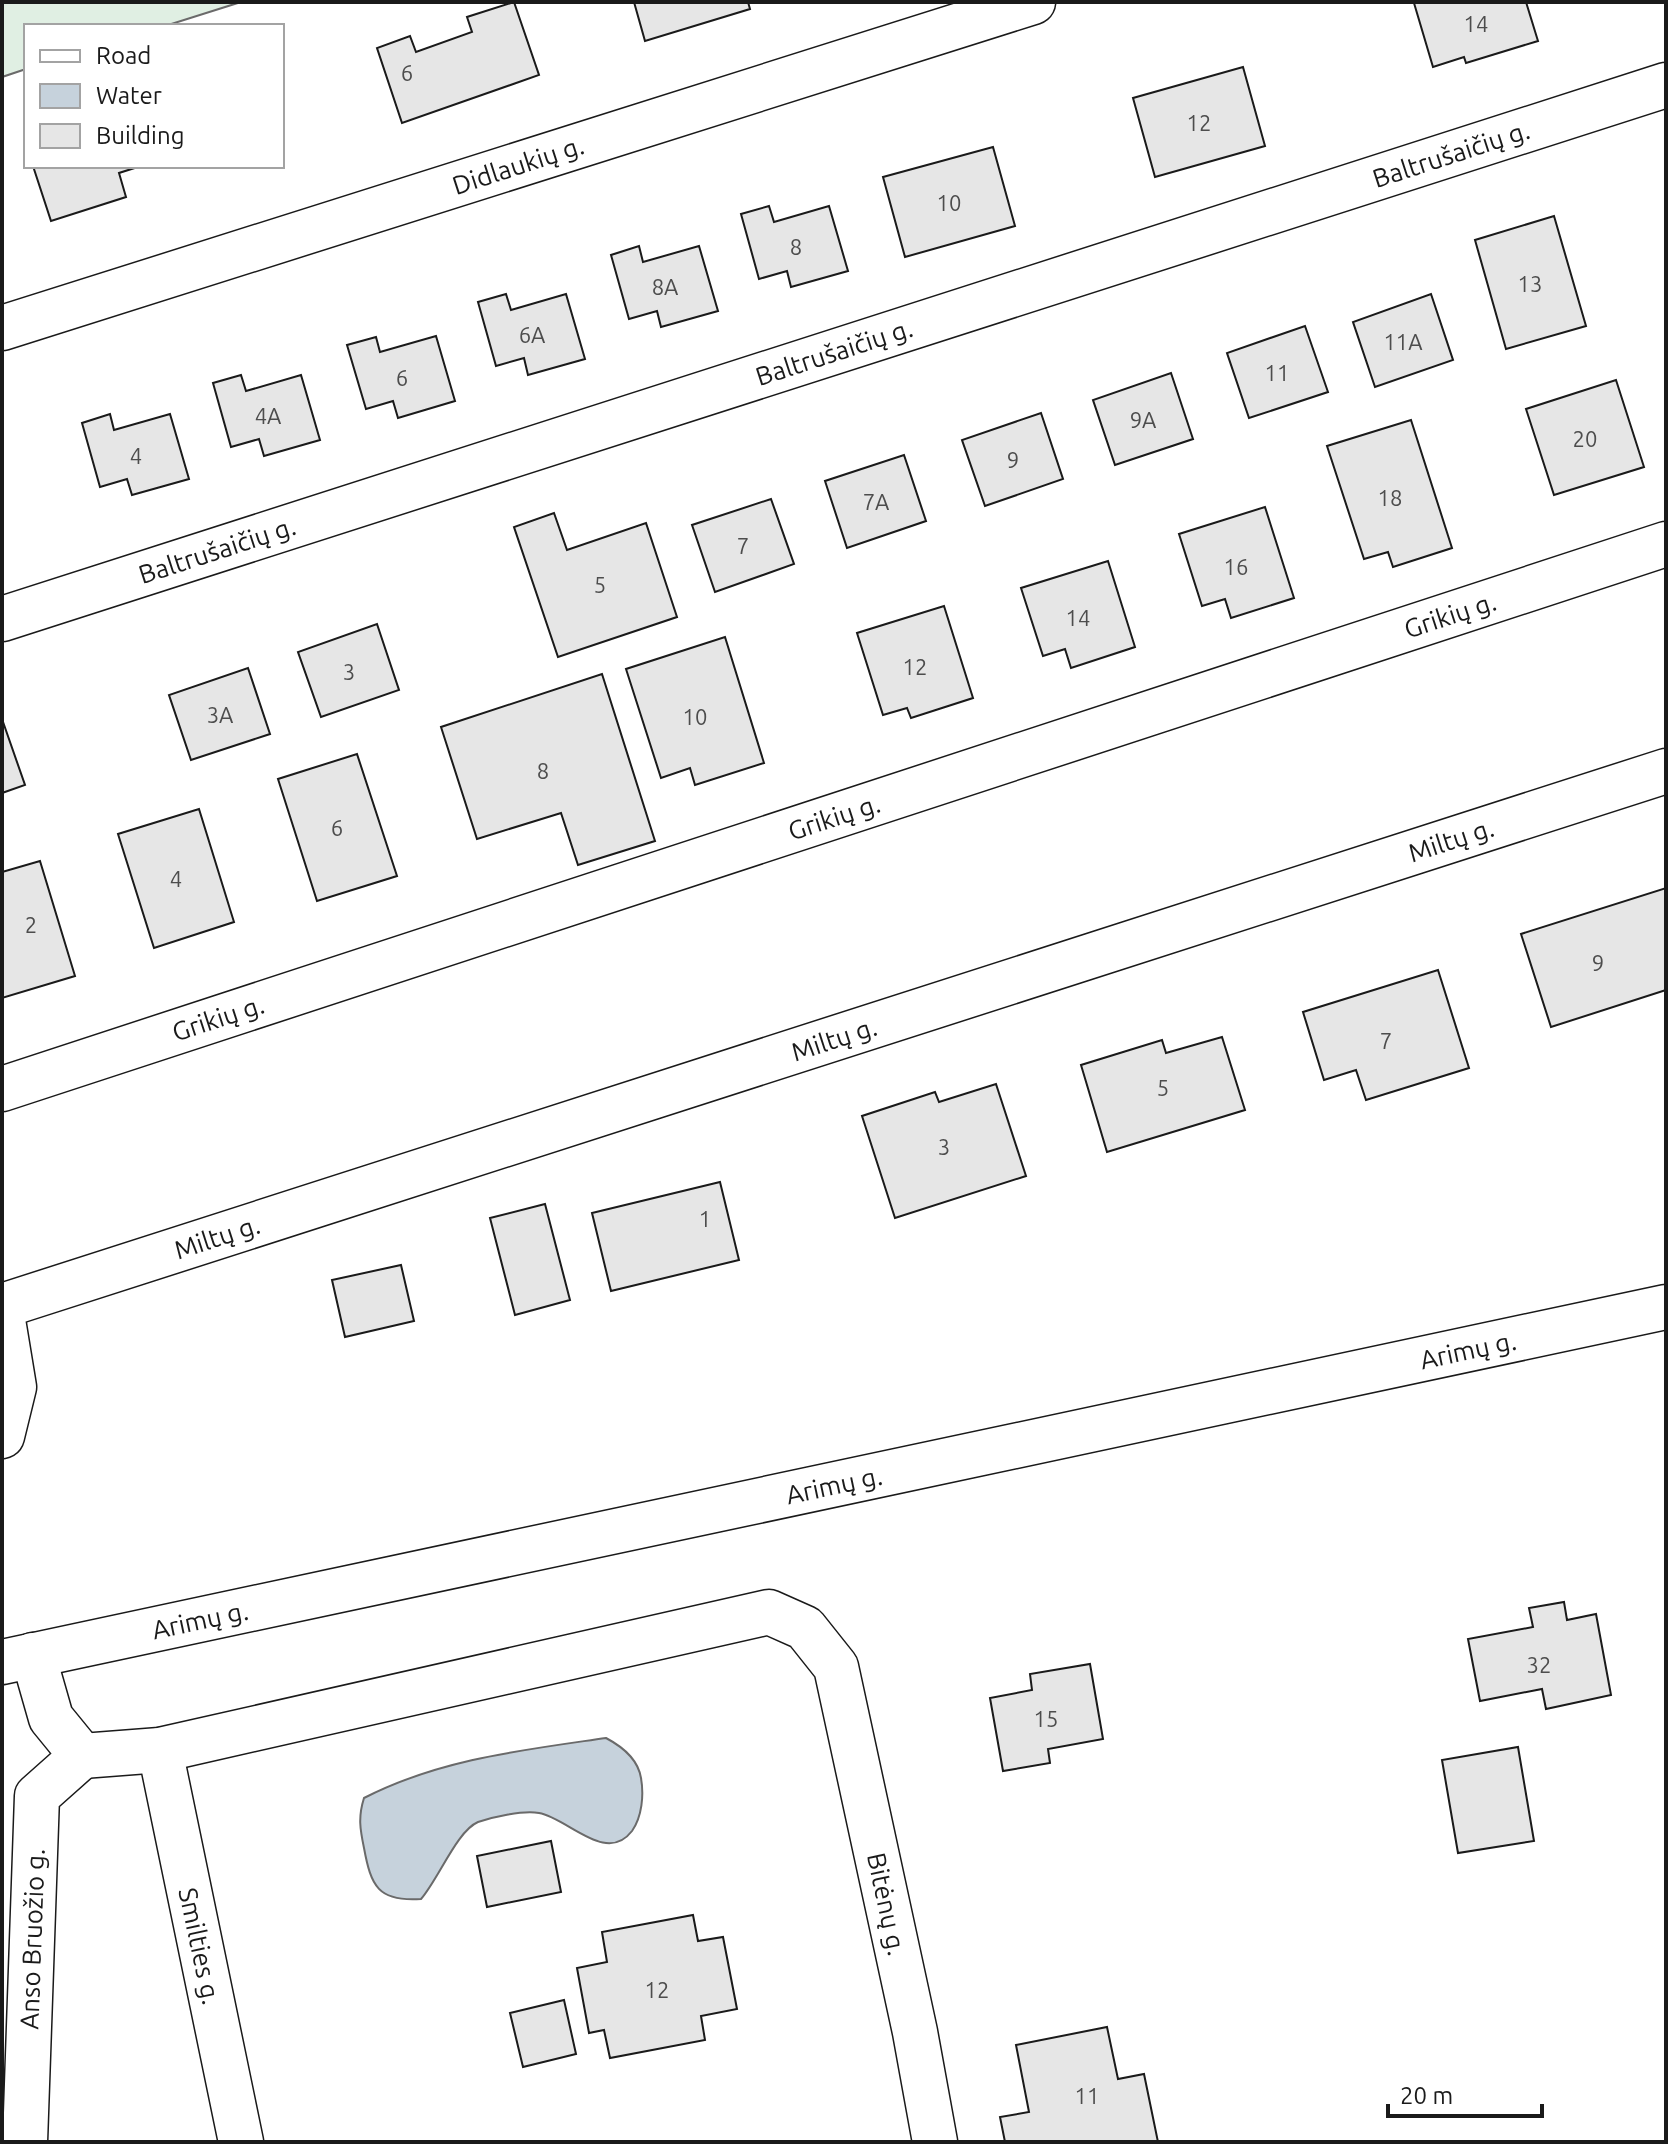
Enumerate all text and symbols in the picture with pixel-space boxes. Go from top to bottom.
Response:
house number: 14 [1464,11,1488,36]
legend [24,24,284,168]
text: Road [96,42,151,69]
house number: 6 [401,60,413,85]
text: Water [96,82,162,109]
house number: 12 [1187,110,1211,135]
street label: Baltrušaičių g. [1369,115,1533,193]
text: Building [96,122,184,149]
street label: Didlaukių g. [449,130,587,200]
house number: 10 [937,190,961,215]
house number: 8 [790,234,802,259]
house number: 13 [1518,271,1542,296]
house number: 8A [652,274,679,299]
street label: Baltrušaičių g. [752,313,916,391]
house number: 6A [519,322,546,347]
house number: 11A [1383,329,1423,354]
house number: 11 [1265,360,1289,385]
house number: 6 [396,365,408,390]
house number: 4A [255,403,282,428]
house number: 9A [1130,407,1157,432]
house number: 20 [1573,426,1597,451]
house number: 4 [130,443,142,468]
house number: 9 [1007,447,1019,472]
house number: 18 [1378,485,1402,510]
house number: 7A [863,489,890,514]
street label: Baltrušaičių g. [135,511,299,589]
house number: 7 [737,533,749,558]
house number: 16 [1224,554,1248,579]
house number: 5 [594,572,606,597]
street label: Grikių g. [1400,587,1500,643]
house number: 14 [1066,605,1090,630]
house number: 12 [903,654,927,679]
house number: 3 [343,659,355,684]
house number: 3A [207,702,234,727]
house number: 10 [683,704,707,729]
house number: 8 [537,758,549,783]
street label: Grikių g. [784,789,884,845]
street label: Miltų g. [1405,813,1497,867]
house number: 6 [331,815,343,840]
house number: 4 [170,866,182,891]
house number: 2 [25,912,37,937]
house number: 9 [1592,950,1604,975]
street label: Grikių g. [168,990,268,1046]
street label: Miltų g. [788,1012,880,1066]
house number: 7 [1380,1028,1392,1053]
house number: 5 [1157,1075,1169,1100]
house number: 3 [938,1134,950,1159]
house number: 1 [699,1206,711,1231]
street label: Miltų g. [171,1210,263,1264]
street label: Arimų g. [1417,1326,1519,1374]
street label: Arimų g. [783,1461,885,1509]
street label: Arimų g. [149,1596,251,1644]
house number: 32 [1527,1652,1551,1677]
house number: 15 [1034,1706,1058,1731]
street label: Anso Bruožio g. [14,1848,50,2030]
street label: Bitėnų g. [862,1850,912,1958]
street label: Smilties g. [173,1885,227,2007]
house number: 12 [645,1977,669,2002]
scale bar [1388,2068,1542,2118]
text: 20 m [1400,2082,1453,2109]
house number: 11 [1075,2083,1099,2108]

